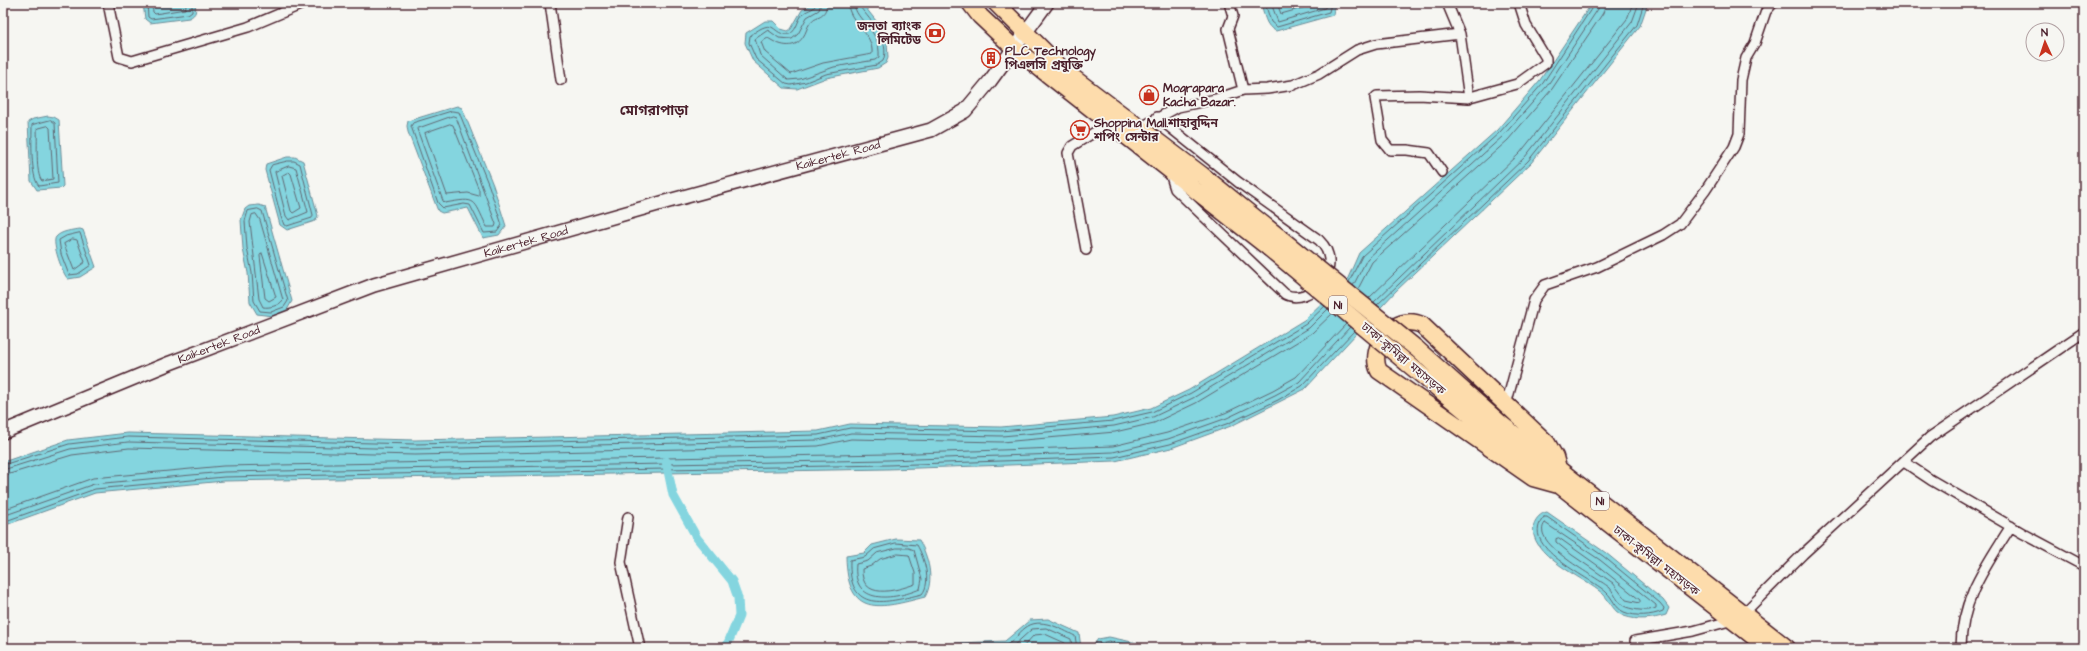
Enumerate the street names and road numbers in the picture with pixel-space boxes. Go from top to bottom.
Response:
street label: Kaikertek Road [794,136,882,175]
street label: Kaikertek Road [482,222,570,262]
road number: N1 [1329,296,1347,314]
street label: ঢাকা–কুমিল্লা মহাসড়ক [1356,318,1449,400]
street label: Kaikertek Road [175,321,262,368]
road number: N1 [1591,492,1609,510]
street label: ঢাকা–কুমিল্লা মহাসড়ক [1609,521,1703,600]

